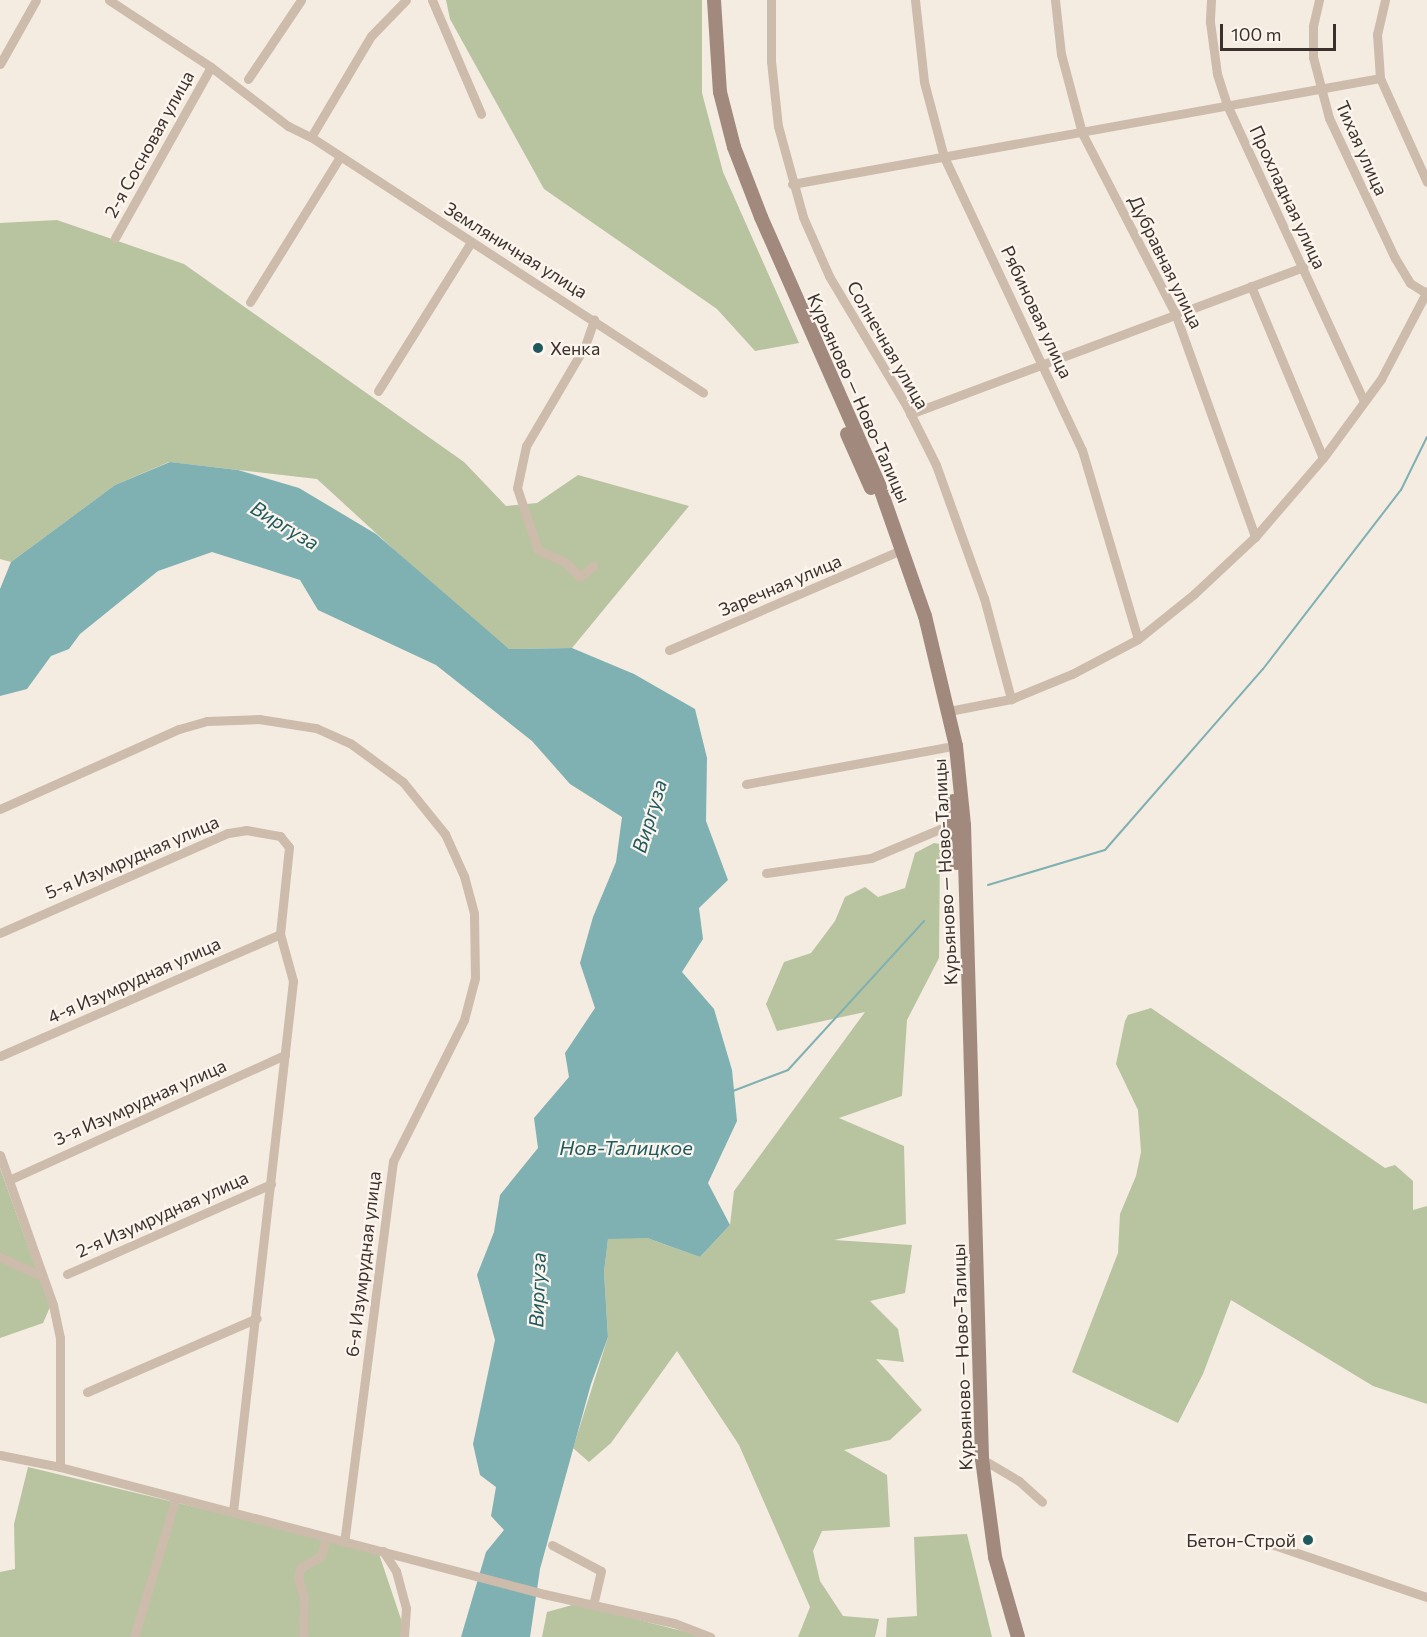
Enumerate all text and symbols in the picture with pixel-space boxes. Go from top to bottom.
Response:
scale bar [1223,12,1338,50]
text: 100 m [1231,23,1281,45]
street label: 2-я Сосновая улица [100,67,198,221]
street label: Тихая улица [1332,97,1392,199]
street label: Прохладная улица [1245,122,1331,272]
street label: Дубравная улица [1124,192,1208,332]
street label: Земляничная улица [441,197,591,303]
street label: Рябиновая улица [997,242,1077,382]
street label: Солнечная улица [843,277,933,413]
street label: Курьяново — Ново-Талицы [803,290,915,506]
place label: Хенка [550,337,600,359]
marker: Хенка [531,341,545,355]
water label: Виргуза [247,495,323,555]
street label: Заречная улица [716,549,844,621]
street label: Курьяново — Ново-Талицы [928,758,962,986]
water label: Виргуза [627,777,671,855]
street label: 5-я Изумрудная улица [42,811,222,903]
street label: 4-я Изумрудная улица [44,932,224,1028]
street label: 3-я Изумрудная улица [51,1054,229,1150]
water label: Нов-Талицкое [559,1135,693,1159]
street label: 2-я Изумрудная улица [73,1166,251,1262]
street label: 6-я Изумрудная улица [341,1170,385,1358]
street label: Курьяново — Ново-Талицы [947,1243,977,1471]
water label: Виргуза [524,1252,550,1328]
place label: Бетон-Строй [1186,1529,1296,1551]
marker: Бетон-Строй [1301,1533,1315,1547]

